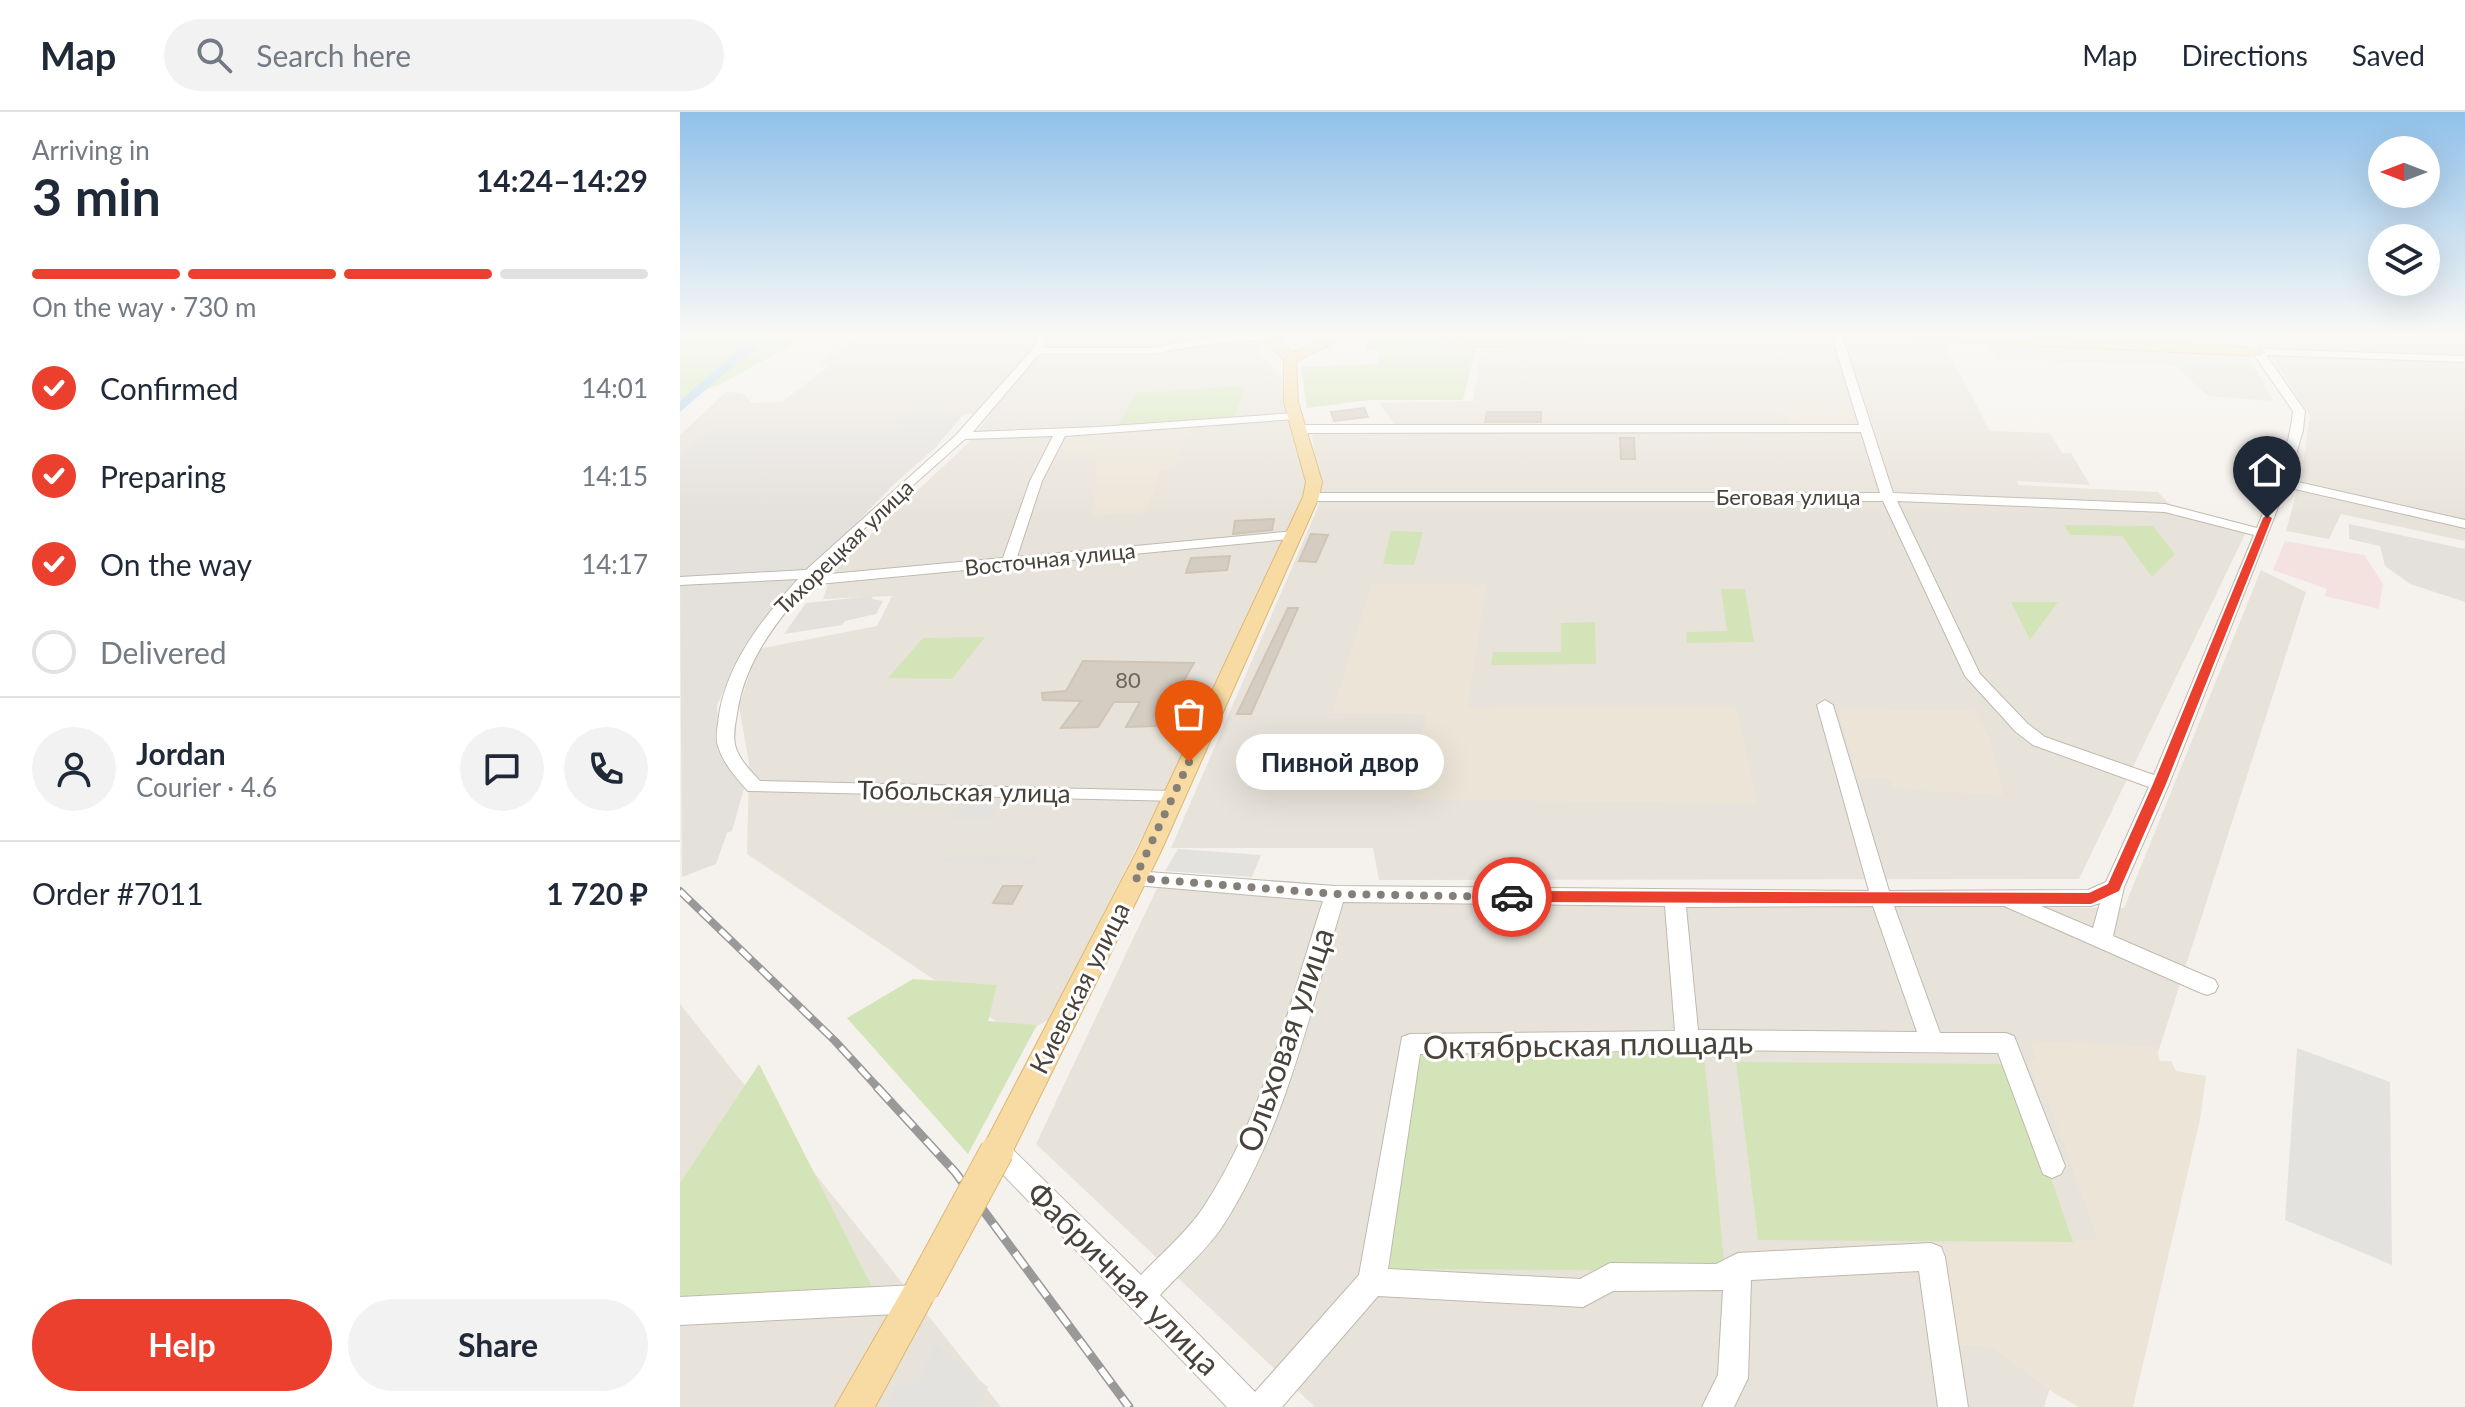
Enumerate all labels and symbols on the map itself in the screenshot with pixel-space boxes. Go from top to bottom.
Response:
north arrow [2368,136,2440,208]
pin [2233,436,2301,518]
street label: Тихорецкая улица [769,474,919,620]
street label: Беговая улица [1716,483,1860,510]
street label: Восточная улица [963,536,1137,581]
house number: 80 [1115,666,1141,693]
pin [1155,680,1223,762]
callout: Пивной двор [1237,734,1445,790]
street label: Тобольская улица [857,773,1071,809]
courier [1472,857,1552,937]
street label: Киевская улица [1022,896,1136,1079]
street label: Ольховая улица [1228,922,1341,1157]
street label: Октябрьская площадь [1422,1021,1753,1066]
street label: Фабричная улица [1019,1173,1229,1383]

